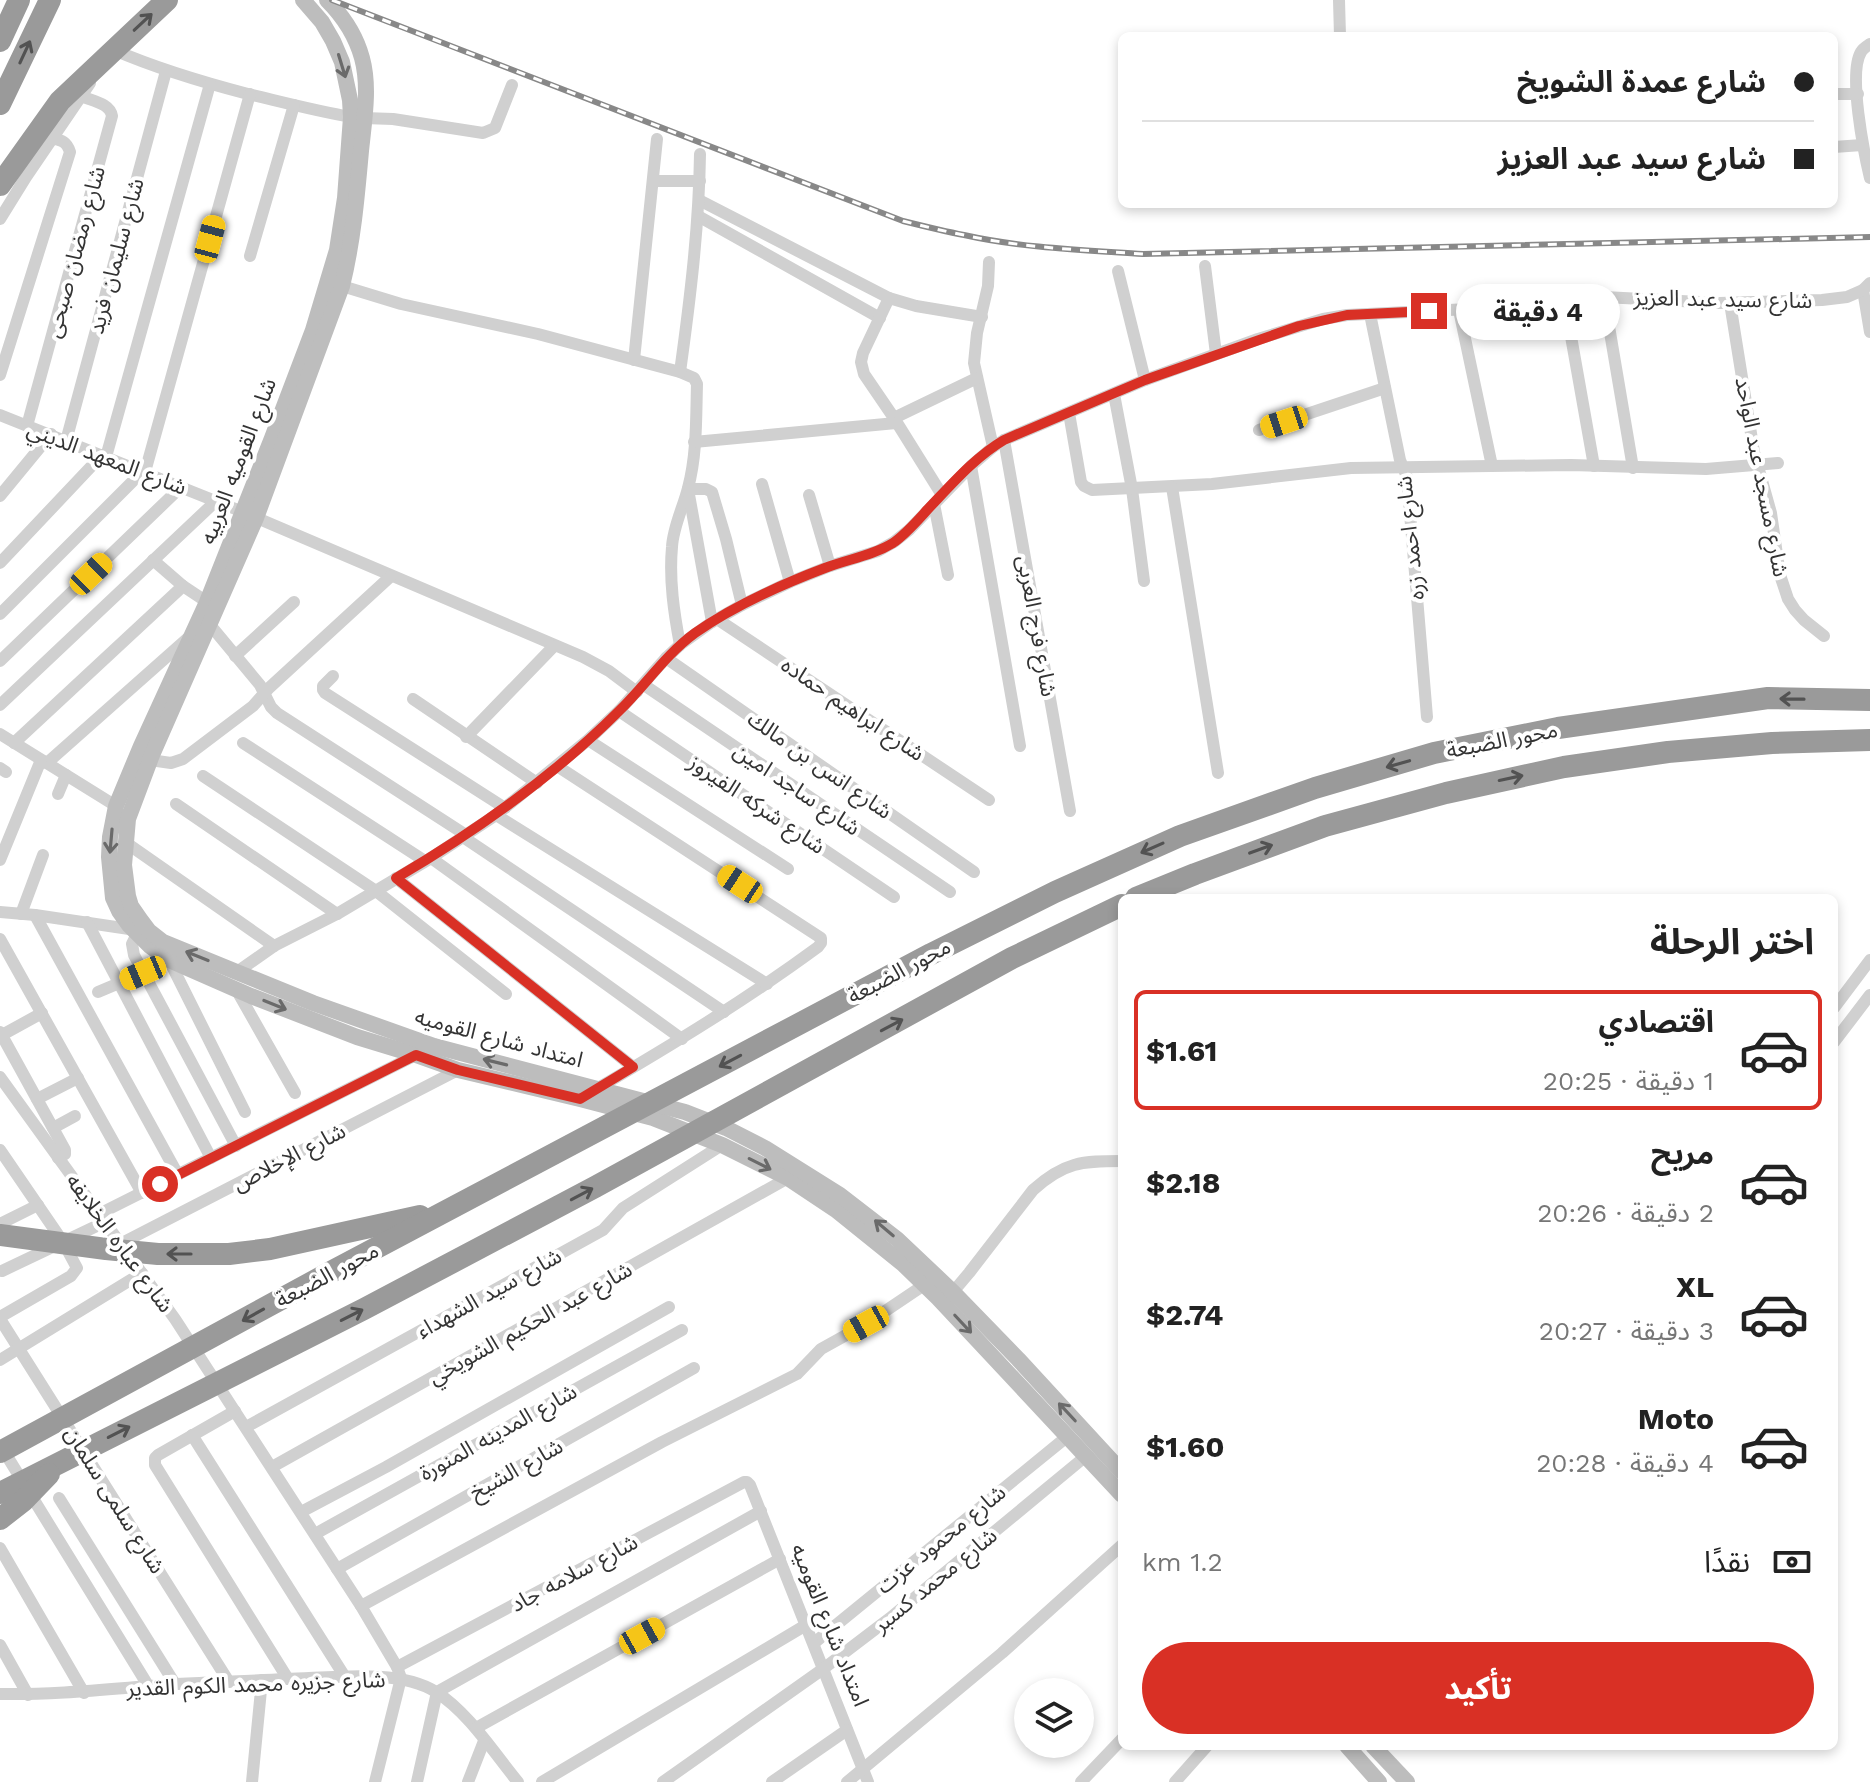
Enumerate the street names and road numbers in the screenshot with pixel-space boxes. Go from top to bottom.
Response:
street label: شارع رمضان صبحى [40,163,114,342]
street label: شارع سليمان فريد [83,175,153,338]
street label: شارع سيد عبد العزيز [1632,285,1813,317]
street label: شارع القوميه العربيه [195,374,285,549]
street label: شارع مسجد عبد الواحد [1726,375,1794,580]
street label: شارع المعهد الديني [22,416,190,504]
street label: شارع احمد زره [1391,474,1433,601]
street label: شارع فرج العربى [1008,553,1062,699]
street label: شارع ابراهيم حماده [774,652,929,769]
street label: شارع انس بن مالك [741,706,897,827]
street label: محور الضبعة [1444,717,1560,764]
street label: شارع ساجد امين [727,737,865,844]
street label: شارع شركه الفيروز [681,749,830,862]
street label: محور الضبعة [843,933,955,1009]
street label: امتداد شارع القوميه [411,1004,586,1076]
street label: شارع الإخلاص [228,1118,351,1200]
street label: شارع عباره الخلايفه [58,1169,179,1320]
street label: محور الضبعة [271,1237,383,1313]
street label: شارع سيد الشهداء [412,1243,568,1347]
street label: شارع عبد الحكيم الشويخي [424,1256,638,1393]
street label: شارع المدينه المنورة [415,1378,583,1489]
street label: شارع سلمى سلمان [56,1422,170,1580]
street label: شارع الشيخ [465,1433,569,1508]
street label: شارع محمود عزت [871,1479,1013,1602]
street label: شارع محمد كسبر [867,1522,1004,1641]
street label: شارع سلامه جاد [506,1529,644,1621]
street label: امتداد شارع القوميه [782,1540,874,1711]
street label: شارع جزيره محمد الكوم القدير [125,1667,386,1705]

